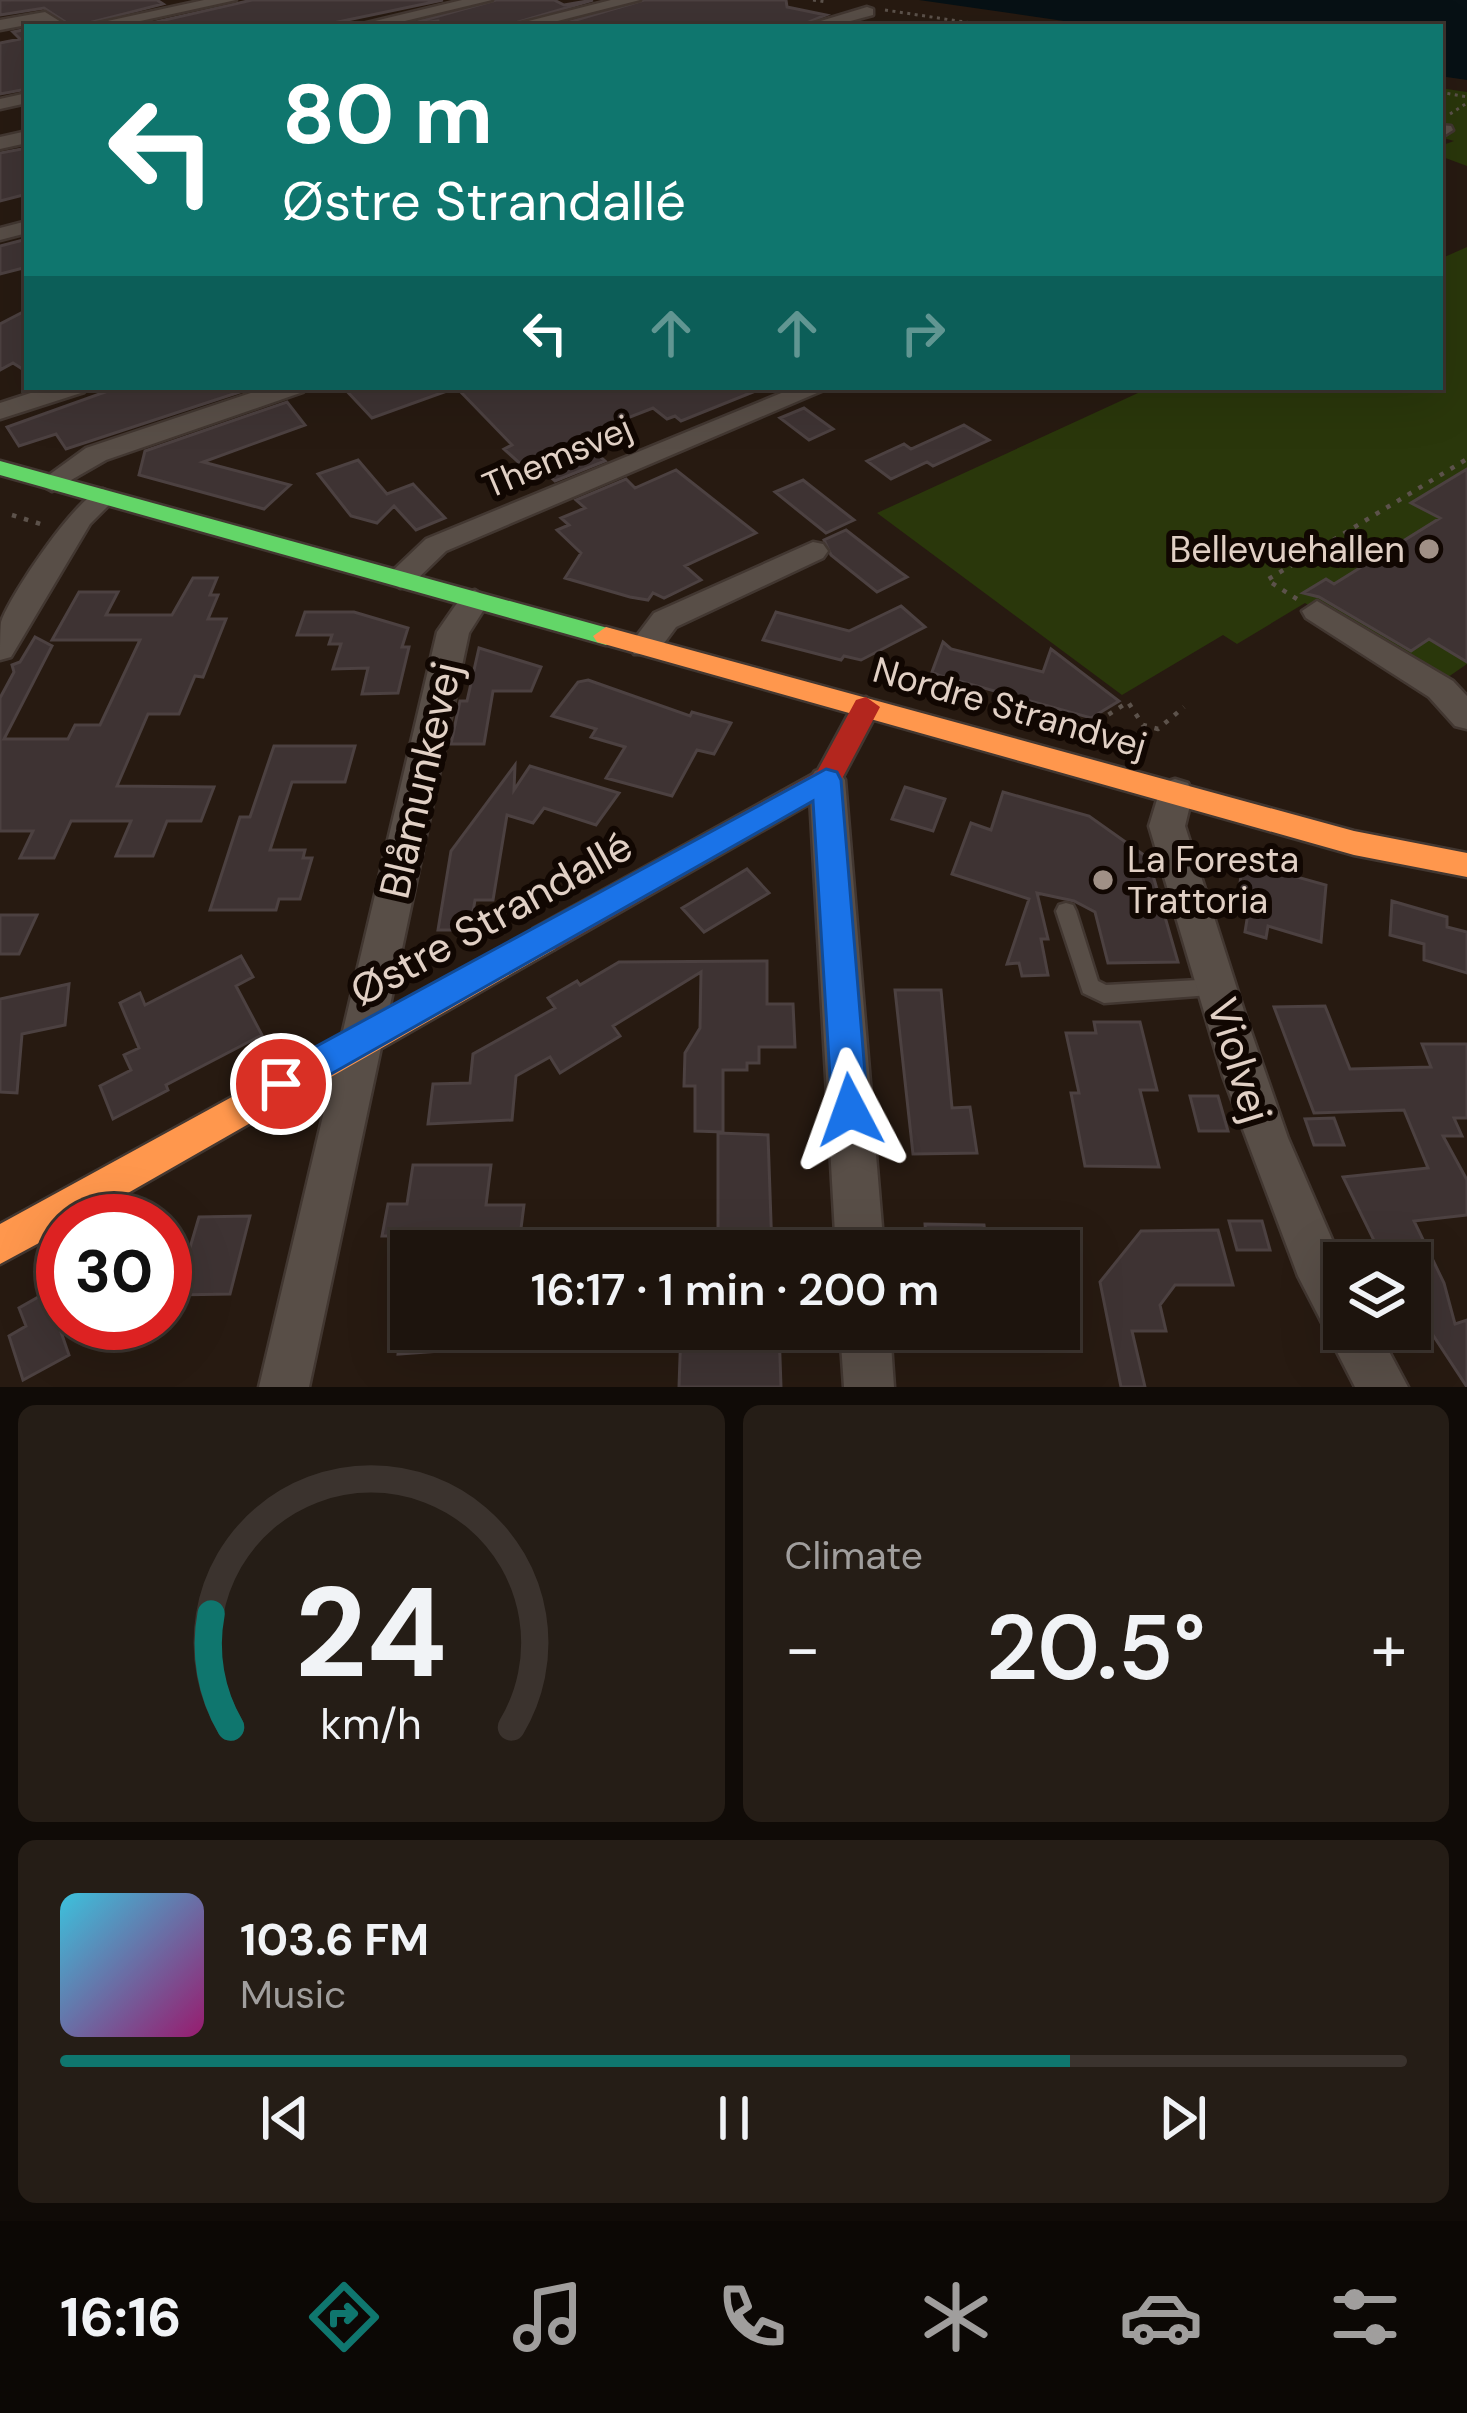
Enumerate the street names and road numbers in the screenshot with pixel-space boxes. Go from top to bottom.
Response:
street label: Themsvej [475,404,639,509]
street label: Nordre Strandvej [868,646,1152,769]
street label: Blåmunkevej [367,657,474,904]
street label: Østre Strandallé [341,818,642,1019]
street label: Violvej [1195,991,1284,1129]

